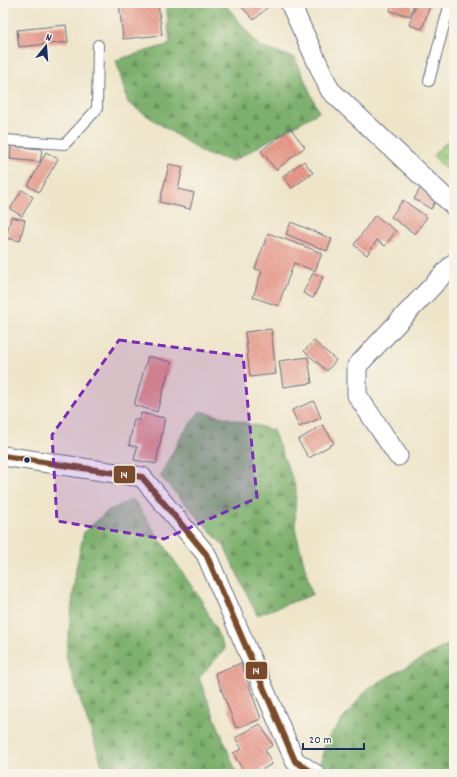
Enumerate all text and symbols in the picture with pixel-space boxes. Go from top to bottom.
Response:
north arrow [26,26,66,66]
text: N [43,30,54,47]
unlabelled marker [22,455,32,465]
line badge: 14 [113,465,136,484]
text: 14 [121,468,127,484]
line badge: 14 [245,661,268,680]
text: 14 [253,664,259,680]
scale bar [303,725,364,751]
text: 20 m [309,732,332,749]

